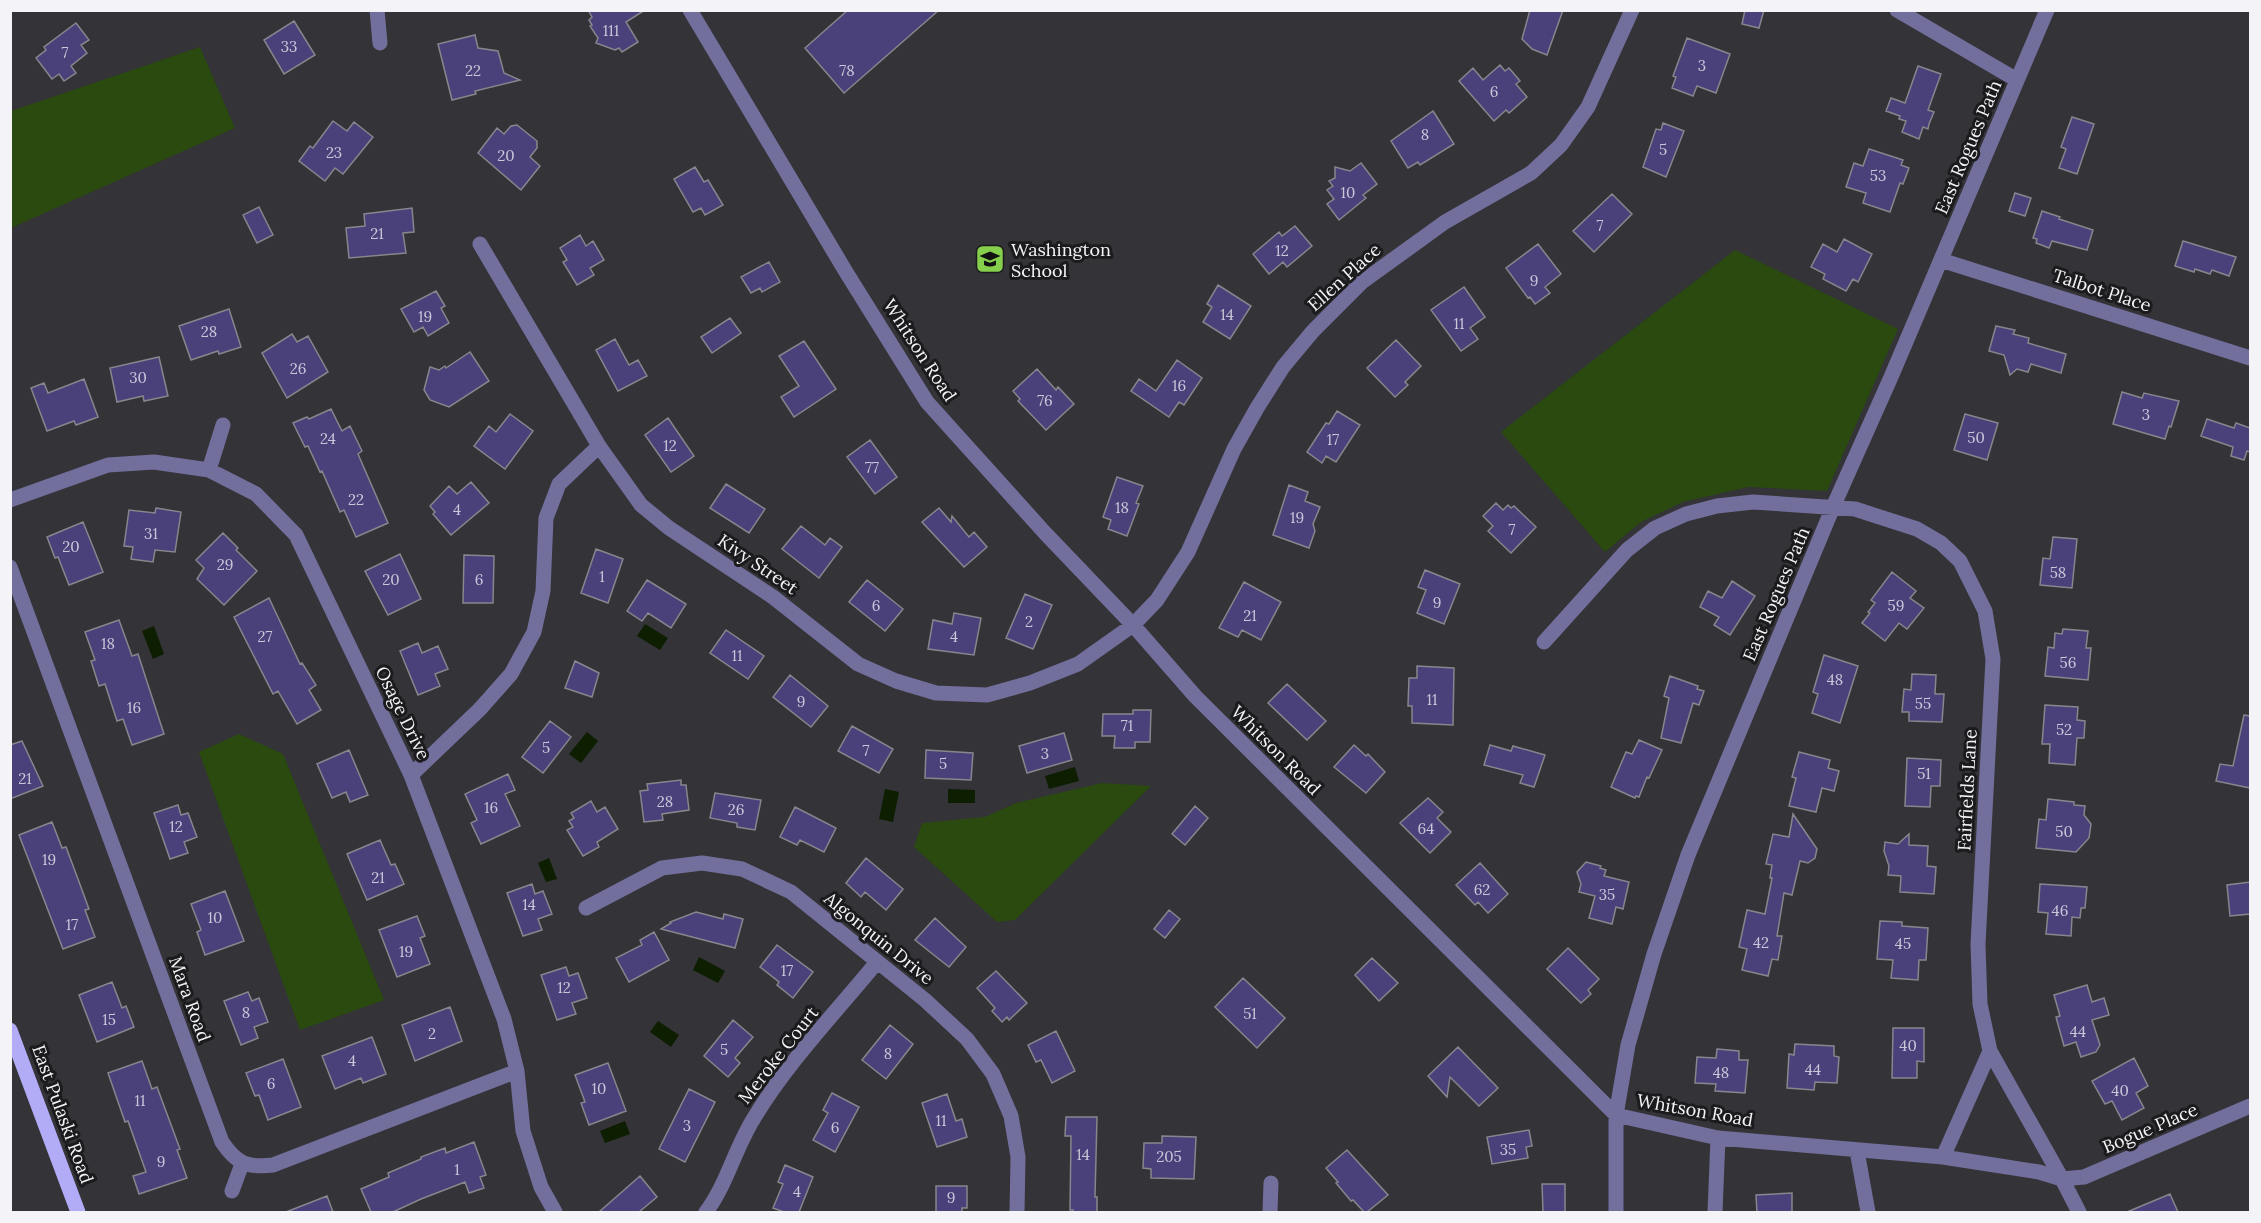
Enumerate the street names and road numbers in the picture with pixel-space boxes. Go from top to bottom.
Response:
street label: East Rogues Path [1929,76,2007,218]
street label: Ellen Place [1303,238,1386,316]
street label: Talbot Place [2050,263,2154,317]
street label: Whitson Road [878,294,962,406]
street label: East Rogues Path [1737,523,1815,665]
street label: Kivy Street [714,529,802,599]
street label: Osage Drive [370,662,436,764]
street label: Whitson Road [1226,700,1326,800]
street label: Fairfields Lane [1952,728,1982,851]
street label: Algonquin Drive [819,886,939,989]
street label: Mara Road [164,953,216,1045]
street label: Meroke Court [733,1002,823,1108]
street label: East Pulaski Road [27,1042,99,1187]
street label: Whitson Road [1635,1088,1755,1132]
street label: Bogue Place [2099,1098,2201,1158]

